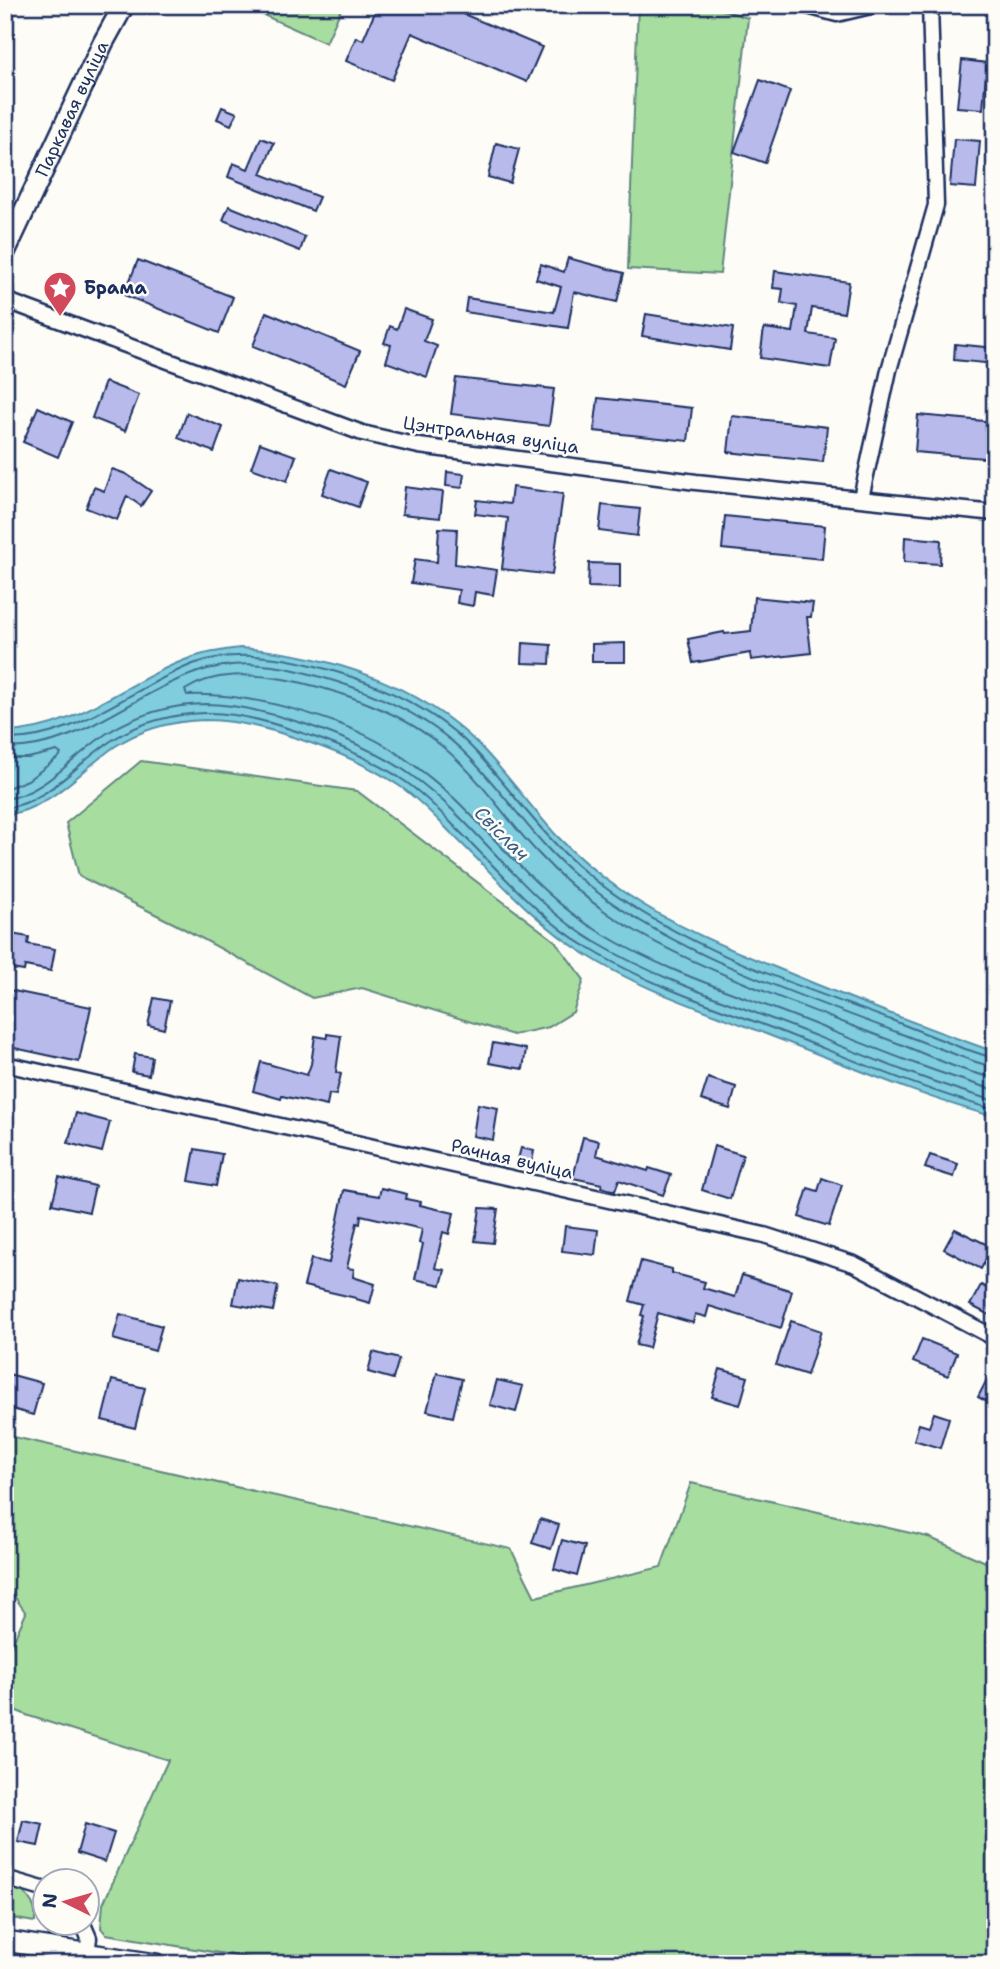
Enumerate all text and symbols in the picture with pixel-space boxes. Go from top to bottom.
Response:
street label: Паркавая вуліца [30,37,114,181]
place icon: Брама [41,269,79,318]
place label: Брама [84,276,147,300]
street label: Цэнтральная вуліца [402,411,580,459]
water label: Свіслач [469,800,535,866]
street label: Рачная вуліца [449,1133,575,1185]
north arrow [32,1868,102,1938]
text: N [36,1892,63,1909]

